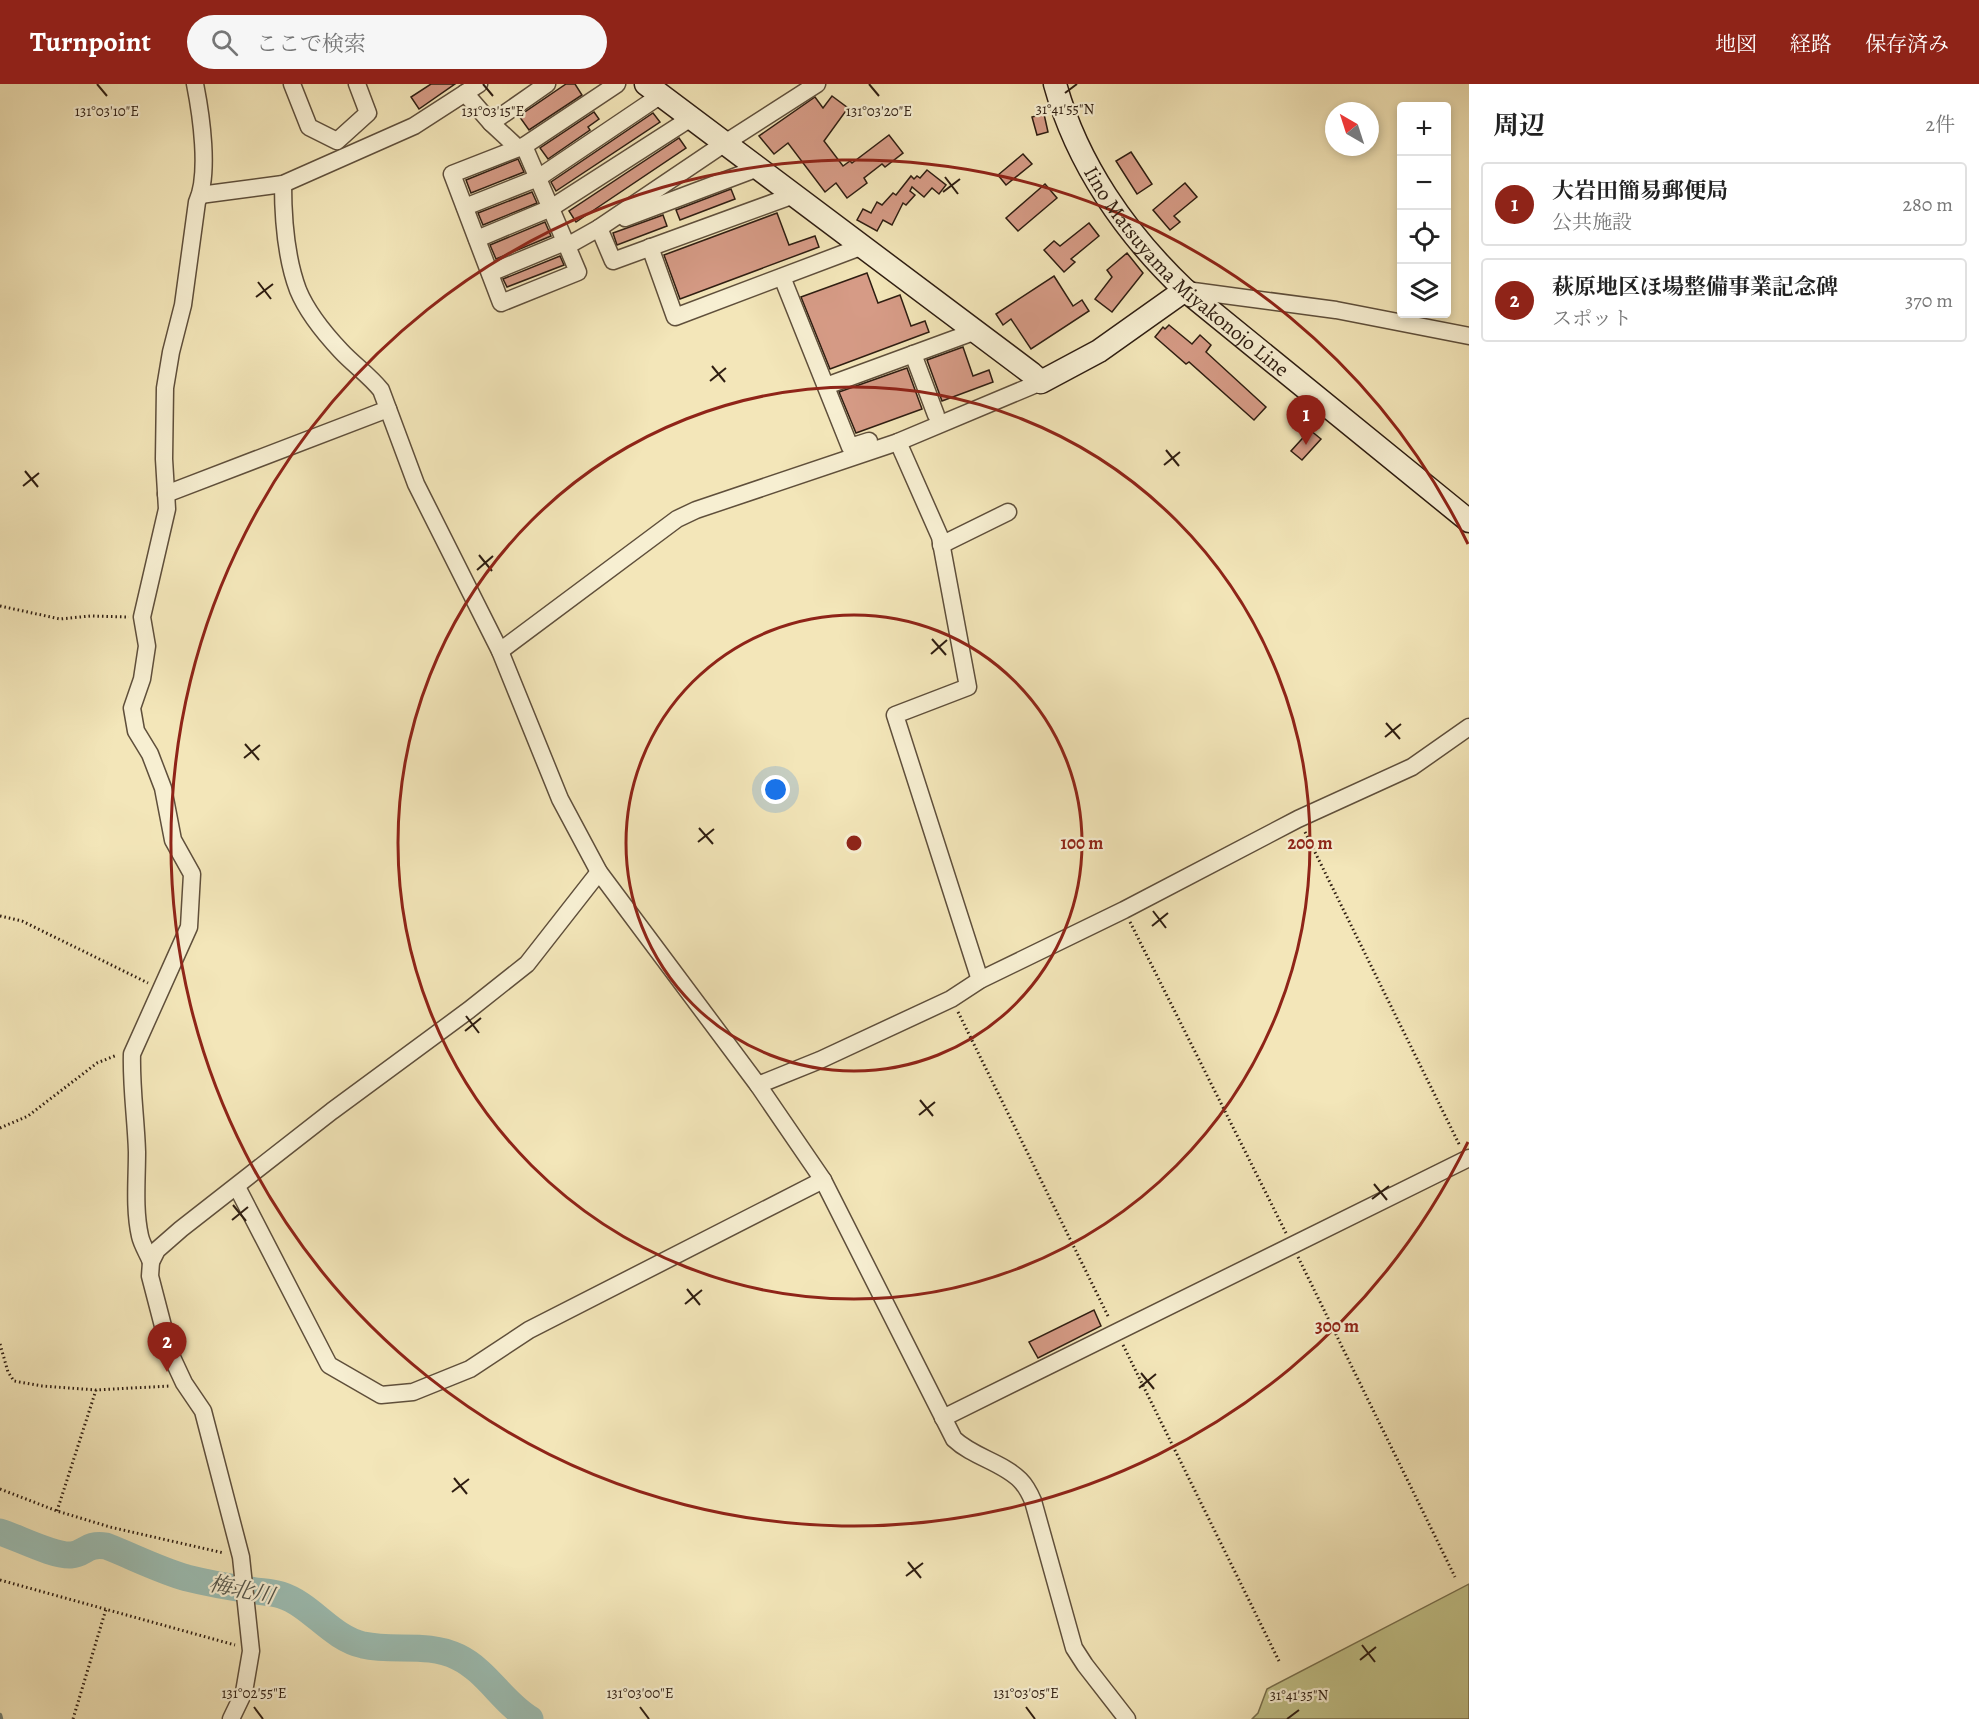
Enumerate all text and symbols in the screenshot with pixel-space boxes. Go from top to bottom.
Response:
search box [187,15,607,69]
text: Turnpoint [30,23,151,61]
icon: search [208,26,241,59]
text: ここで検索 [256,29,366,59]
text: 地図 [1715,30,1757,58]
text: 経路 [1790,30,1832,58]
text: 保存済み [1865,30,1949,58]
text: 31°41'55"N [1036,99,1095,119]
text: 131°03'10"E [75,101,139,121]
text: 131°03'15"E [462,101,524,121]
text: 131°03'20"E [846,101,912,121]
north arrow [1325,102,1379,156]
map controls [1397,102,1451,318]
button: + [1397,102,1451,156]
text: 周辺 [1493,108,1545,143]
text: 2件 [1926,111,1955,138]
button: − [1397,156,1451,210]
street label: Iino Matsuyama Miyakonojo Line [1077,161,1295,383]
text: 大岩田簡易郵便局 [1552,176,1728,206]
text: 1 [1511,191,1518,218]
text: 280 m [1903,191,1953,218]
text: 公共施設 [1552,209,1632,236]
button: locate [1397,210,1451,264]
button: layers [1397,264,1451,318]
text: 萩原地区ほ場整備事業記念碑 [1552,272,1838,302]
text: 2 [1510,287,1519,314]
text: 370 m [1905,287,1953,314]
text: スポット [1552,305,1632,332]
pin: 1 [1286,396,1326,445]
your location [761,775,790,804]
text: 100 m [1061,831,1103,855]
text: 200 m [1287,831,1333,855]
centre of rings [844,833,864,853]
text: 300 m [1315,1314,1359,1338]
pin: 2 [148,1322,186,1372]
water label: 梅北川 [206,1568,279,1612]
text: 131°02'55"E [221,1683,287,1703]
text: 131°03'00"E [606,1683,674,1703]
text: 131°03'05"E [993,1683,1059,1703]
text: 31°41'35"N [1270,1685,1328,1705]

